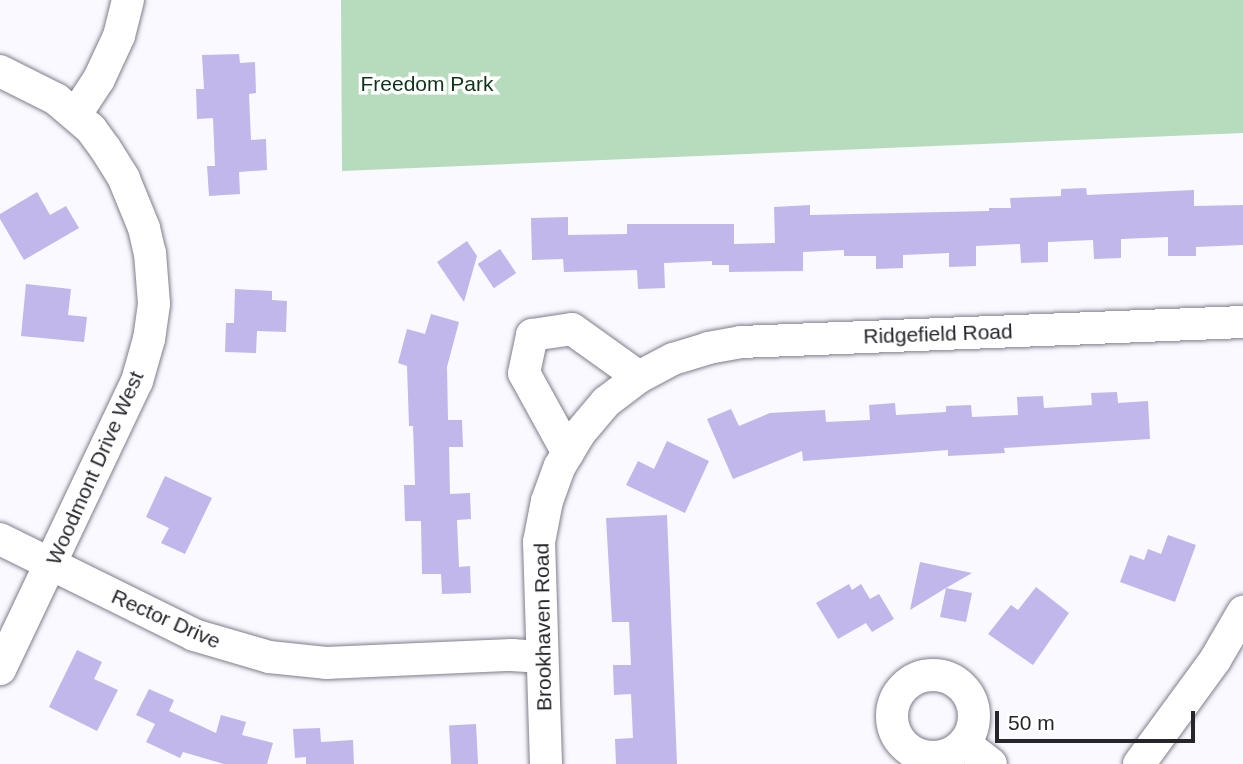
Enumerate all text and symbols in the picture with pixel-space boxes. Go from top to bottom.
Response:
park label: Freedom Park [360,71,494,97]
street label: Ridgefield Road [863,319,1013,349]
street label: Woodmont Drive West [41,367,149,569]
street label: Brookhaven Road [529,543,557,711]
street label: Rector Drive [108,584,224,654]
scale bar [998,698,1198,742]
text: 50 m [1008,711,1055,734]

